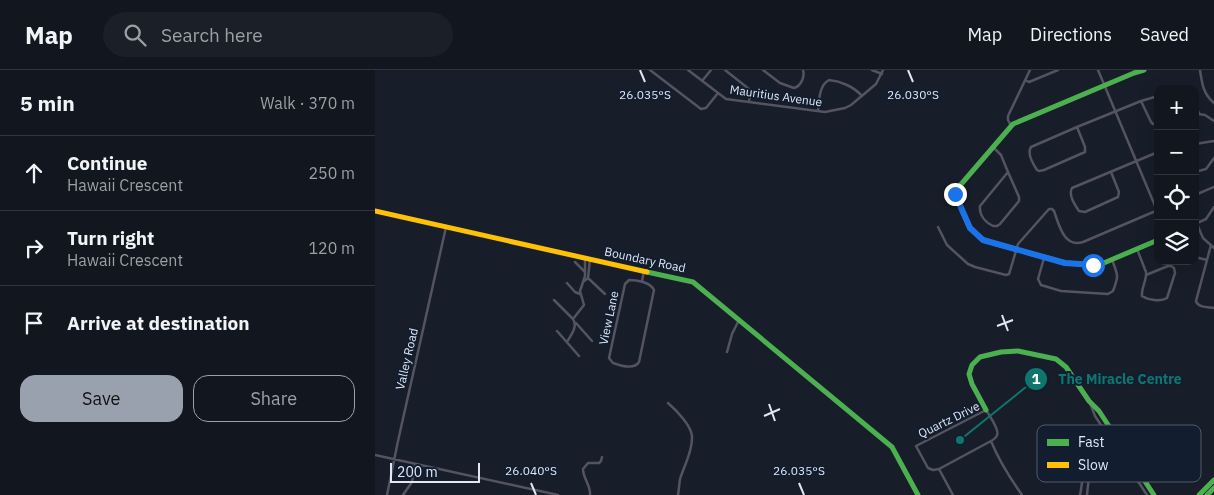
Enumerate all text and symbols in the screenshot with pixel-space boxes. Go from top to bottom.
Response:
search box [103,12,453,57]
text: Map [25,19,73,51]
icon: search [121,21,149,49]
text: Search here [161,23,263,47]
text: Map [967,23,1002,46]
text: Directions [1030,23,1112,46]
text: Saved [1140,23,1189,46]
street label: Mauritius Avenue [729,82,824,109]
map controls [1154,85,1199,265]
button: + [1154,85,1199,130]
text: 26.035°S [619,87,671,102]
text: 26.030°S [887,87,939,102]
text: 5 min [20,89,75,117]
text: Walk · 370 m [260,93,355,113]
button: − [1154,130,1199,175]
text: Continue [67,151,147,175]
icon: ahead [20,159,48,187]
text: 250 m [308,163,355,183]
text: Hawaii Crescent [67,175,183,195]
button: locate [1154,175,1199,220]
route end [944,183,967,206]
button: layers [1154,220,1199,265]
text: Turn right [67,226,154,250]
icon: right [20,234,48,262]
text: 120 m [308,238,355,258]
street label: Boundary Road [603,244,687,275]
text: Hawaii Crescent [67,250,183,270]
route start [1082,254,1105,277]
street label: View Lane [595,289,622,346]
icon: arrive [20,309,48,337]
text: Arrive at destination [67,311,250,335]
street label: Valley Road [392,327,421,391]
callout: The Miracle Centre [1024,364,1192,393]
text: 1 [1031,369,1041,388]
text: The Miracle Centre [1058,370,1182,388]
button: Save [20,375,183,422]
button: Share [193,375,355,422]
street label: Quartz Drive [916,398,982,441]
legend [1037,425,1201,482]
text: Fast [1078,433,1104,451]
text: Slow [1078,456,1109,474]
scale bar [390,460,480,483]
text: 200 m [397,463,438,481]
text: 26.040°S [505,463,557,478]
text: 26.035°S [773,463,825,478]

